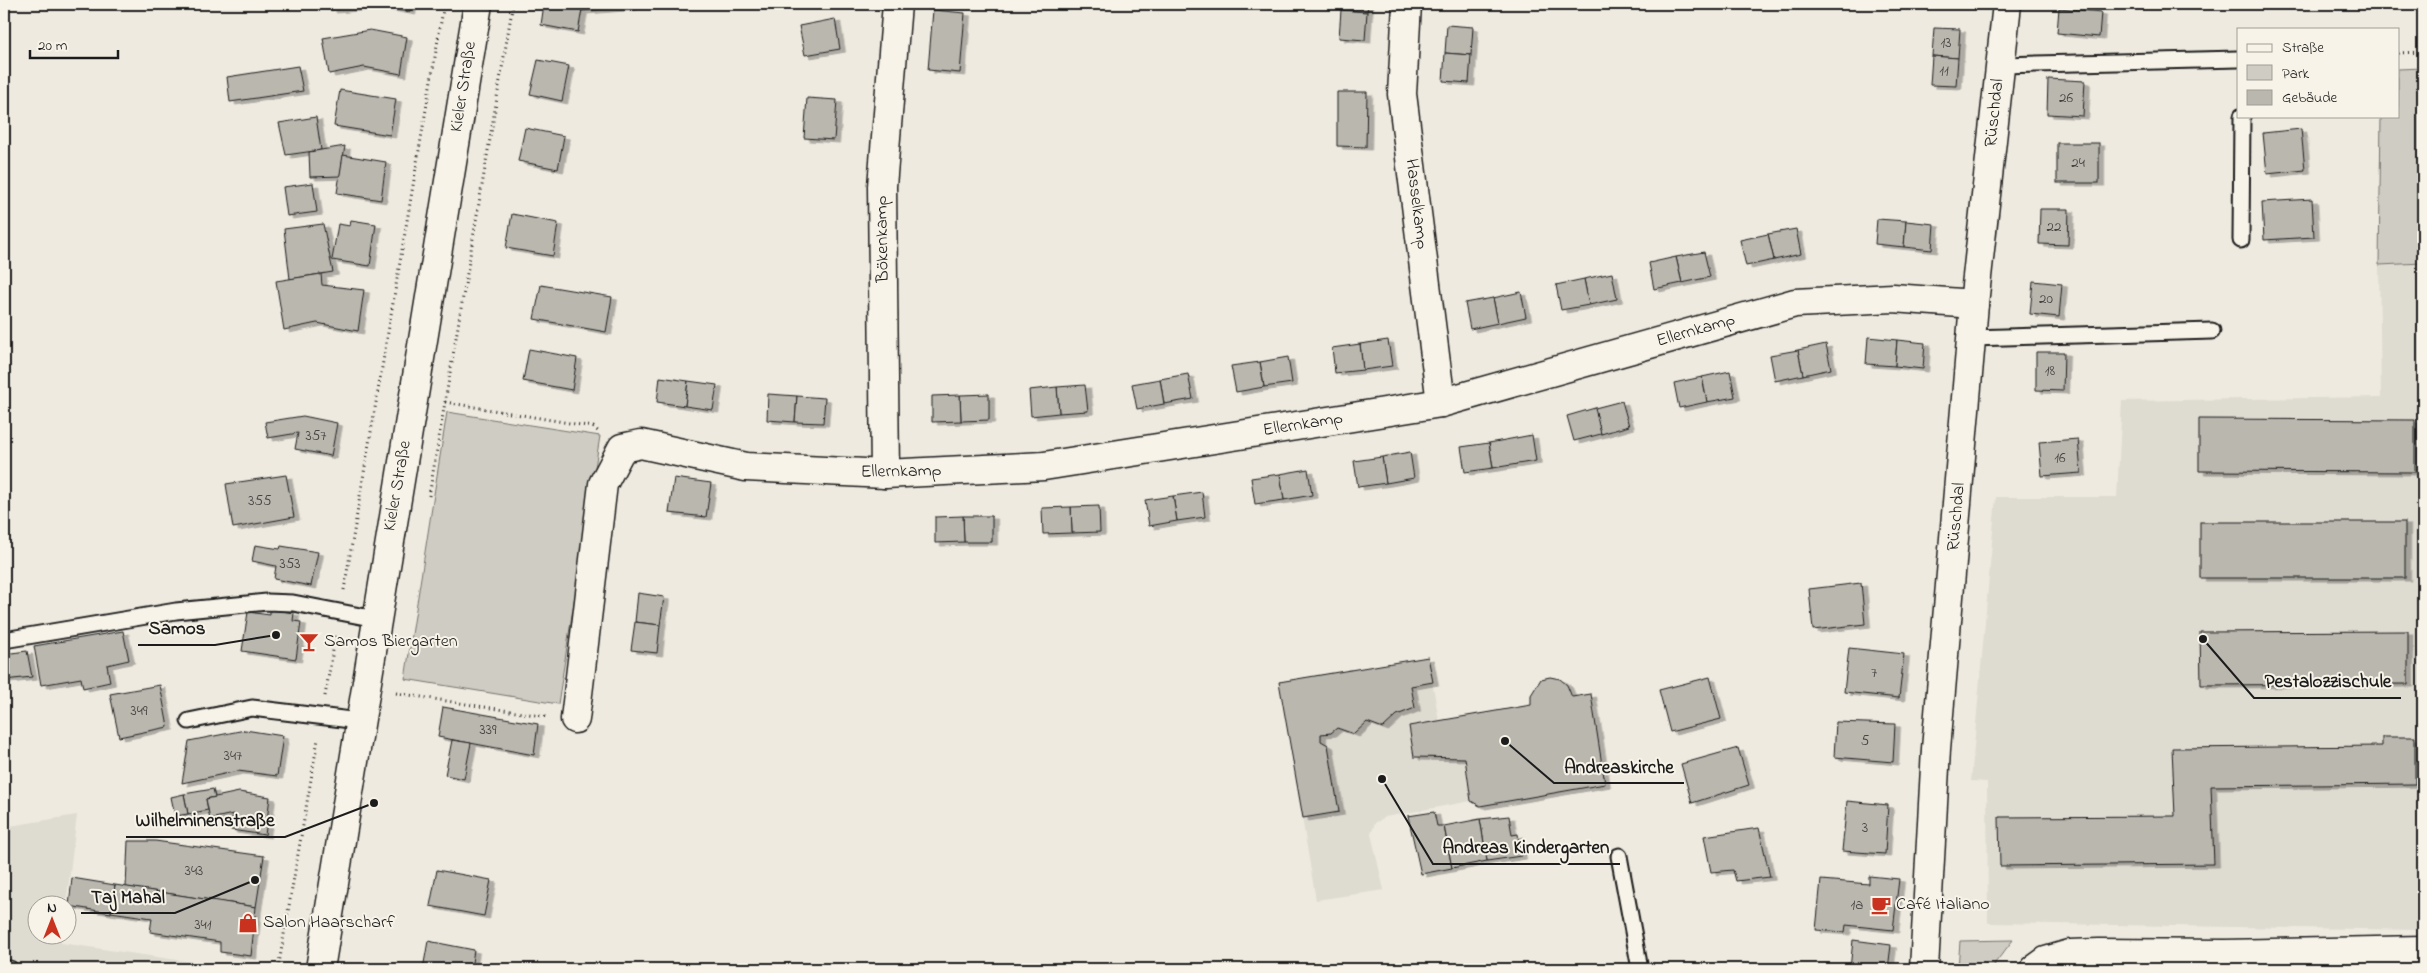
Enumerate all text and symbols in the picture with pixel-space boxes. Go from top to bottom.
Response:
scale bar [30,28,118,60]
legend [2237,28,2400,118]
house number: 13 [1941,32,1951,54]
text: 20 m [38,35,68,57]
text: Straße [2282,37,2324,59]
street label: Kieler Straße [444,39,484,134]
house number: 11 [1939,60,1949,82]
text: Park [2282,63,2310,85]
street label: Rüschdal [1978,77,2012,149]
house number: 26 [2059,87,2073,109]
text: Gebäude [2282,87,2338,109]
house number: 24 [2071,152,2085,174]
street label: Hasselkamp [1398,157,1434,251]
street label: Bökenkamp [869,195,897,284]
house number: 22 [2047,216,2062,238]
house number: 20 [2039,288,2053,310]
street label: Ellernkamp [1654,307,1739,355]
house number: 18 [2045,360,2056,382]
street label: Ellernkamp [1261,406,1345,444]
house number: 357 [306,425,326,447]
street label: Kieler Straße [377,438,419,533]
house number: 16 [2054,447,2066,469]
street label: Ellernkamp [860,458,942,486]
street label: Rüschdal [1941,482,1973,552]
house number: 355 [248,490,272,512]
house number: 353 [280,553,300,575]
callout: Samos [138,611,215,645]
text: Samos [149,616,206,643]
place label: Samos Biergarten [324,629,458,656]
bar icon: Samos Biergarten [298,631,320,653]
house number: 7 [1871,662,1877,684]
callout: Pestalozzischule [2254,664,2401,698]
text: Pestalozzischule [2265,669,2392,696]
house number: 349 [131,700,148,722]
house number: 339 [480,719,497,741]
house number: 5 [1861,730,1870,752]
house number: 347 [224,745,242,767]
callout: Andreaskirche [1554,749,1684,783]
text: Andreaskirche [1564,755,1674,782]
callout: Wilhelminenstraße [126,803,285,837]
text: Wilhelminenstraße [135,808,275,835]
house number: 3 [1862,817,1868,839]
callout: Andreas Kindergarten [1433,830,1620,864]
text: Andreas Kindergarten [1443,835,1609,864]
house number: 343 [185,860,203,882]
callout: Taj Mahal [81,879,175,913]
text: Taj Mahal [91,885,165,912]
place label: Café Italiano [1896,892,1990,918]
house number: 1a [1851,894,1863,916]
cafe icon: Café Italiano [1870,894,1892,916]
north arrow [28,896,78,946]
text: N [47,898,57,919]
place label: Salon Haarscharf [263,910,396,936]
shop icon: Salon Haarscharf [237,912,259,934]
house number: 341 [194,914,212,936]

